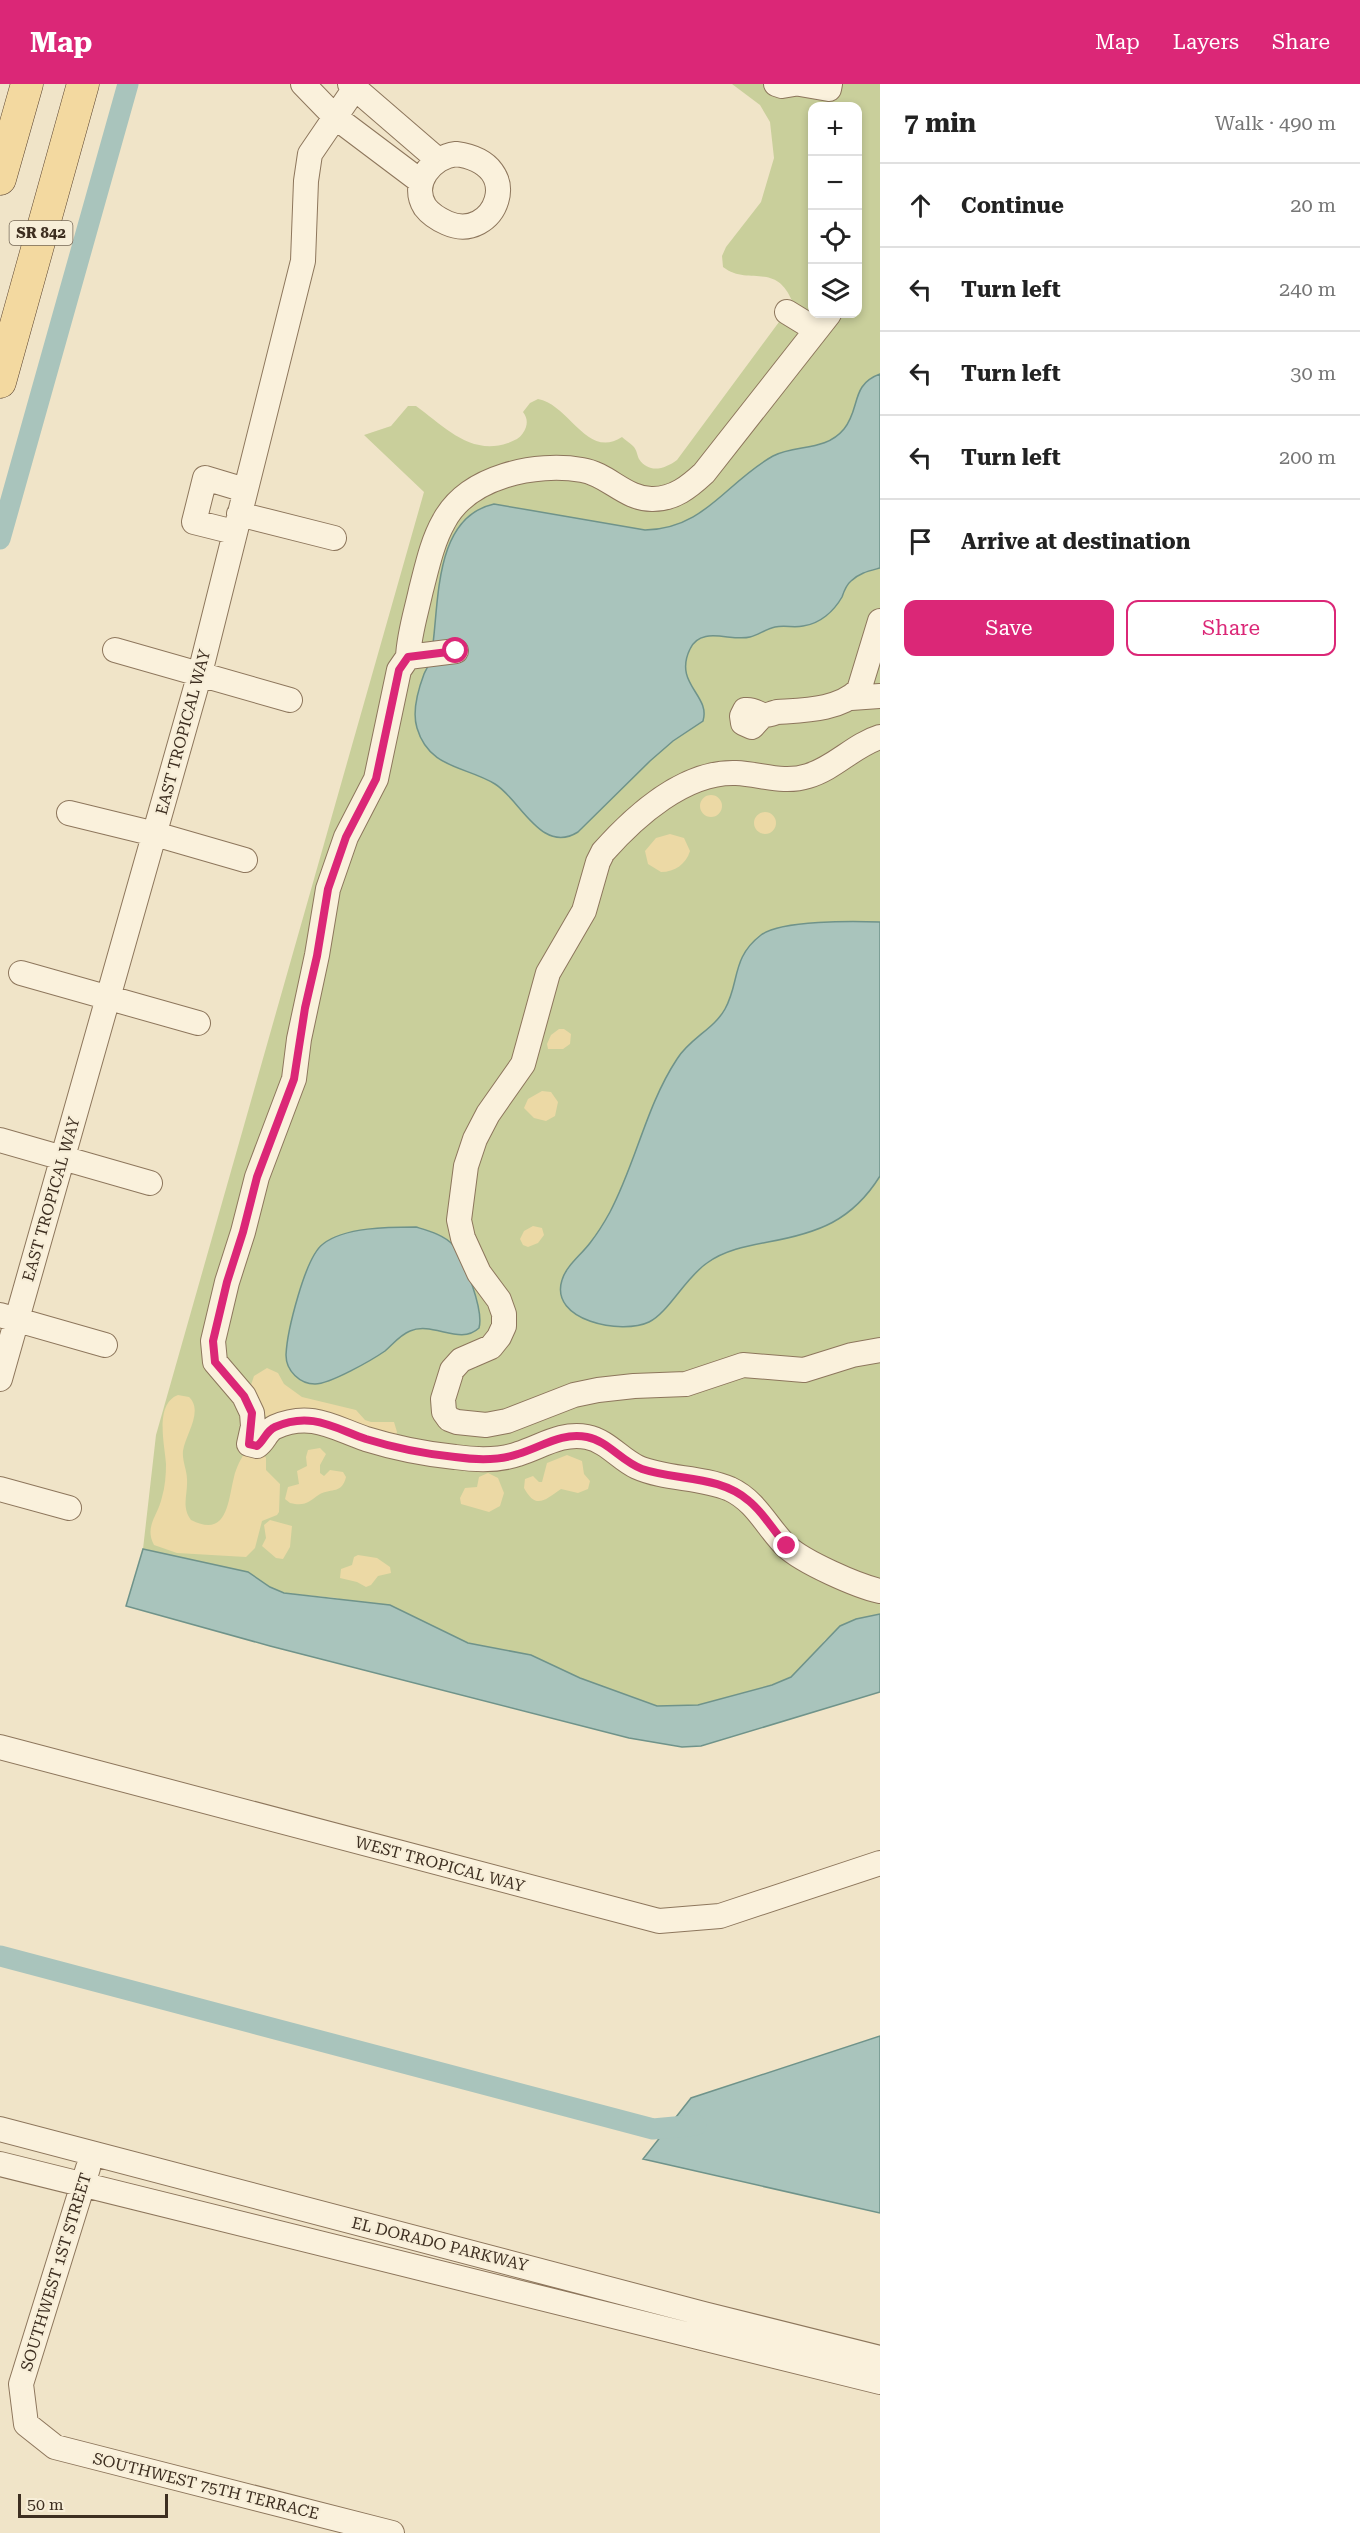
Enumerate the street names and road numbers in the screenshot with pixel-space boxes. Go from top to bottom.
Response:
road number: SR 842 [9,221,72,245]
street label: EAST TROPICAL WAY [152,647,214,817]
street label: EAST TROPICAL WAY [18,1114,84,1283]
street label: WEST TROPICAL WAY [353,1832,527,1896]
street label: SOUTHWEST 1ST STREET [17,2170,95,2373]
street label: EL DORADO PARKWAY [350,2213,530,2275]
street label: SOUTHWEST 75TH TERRACE [91,2449,321,2523]

